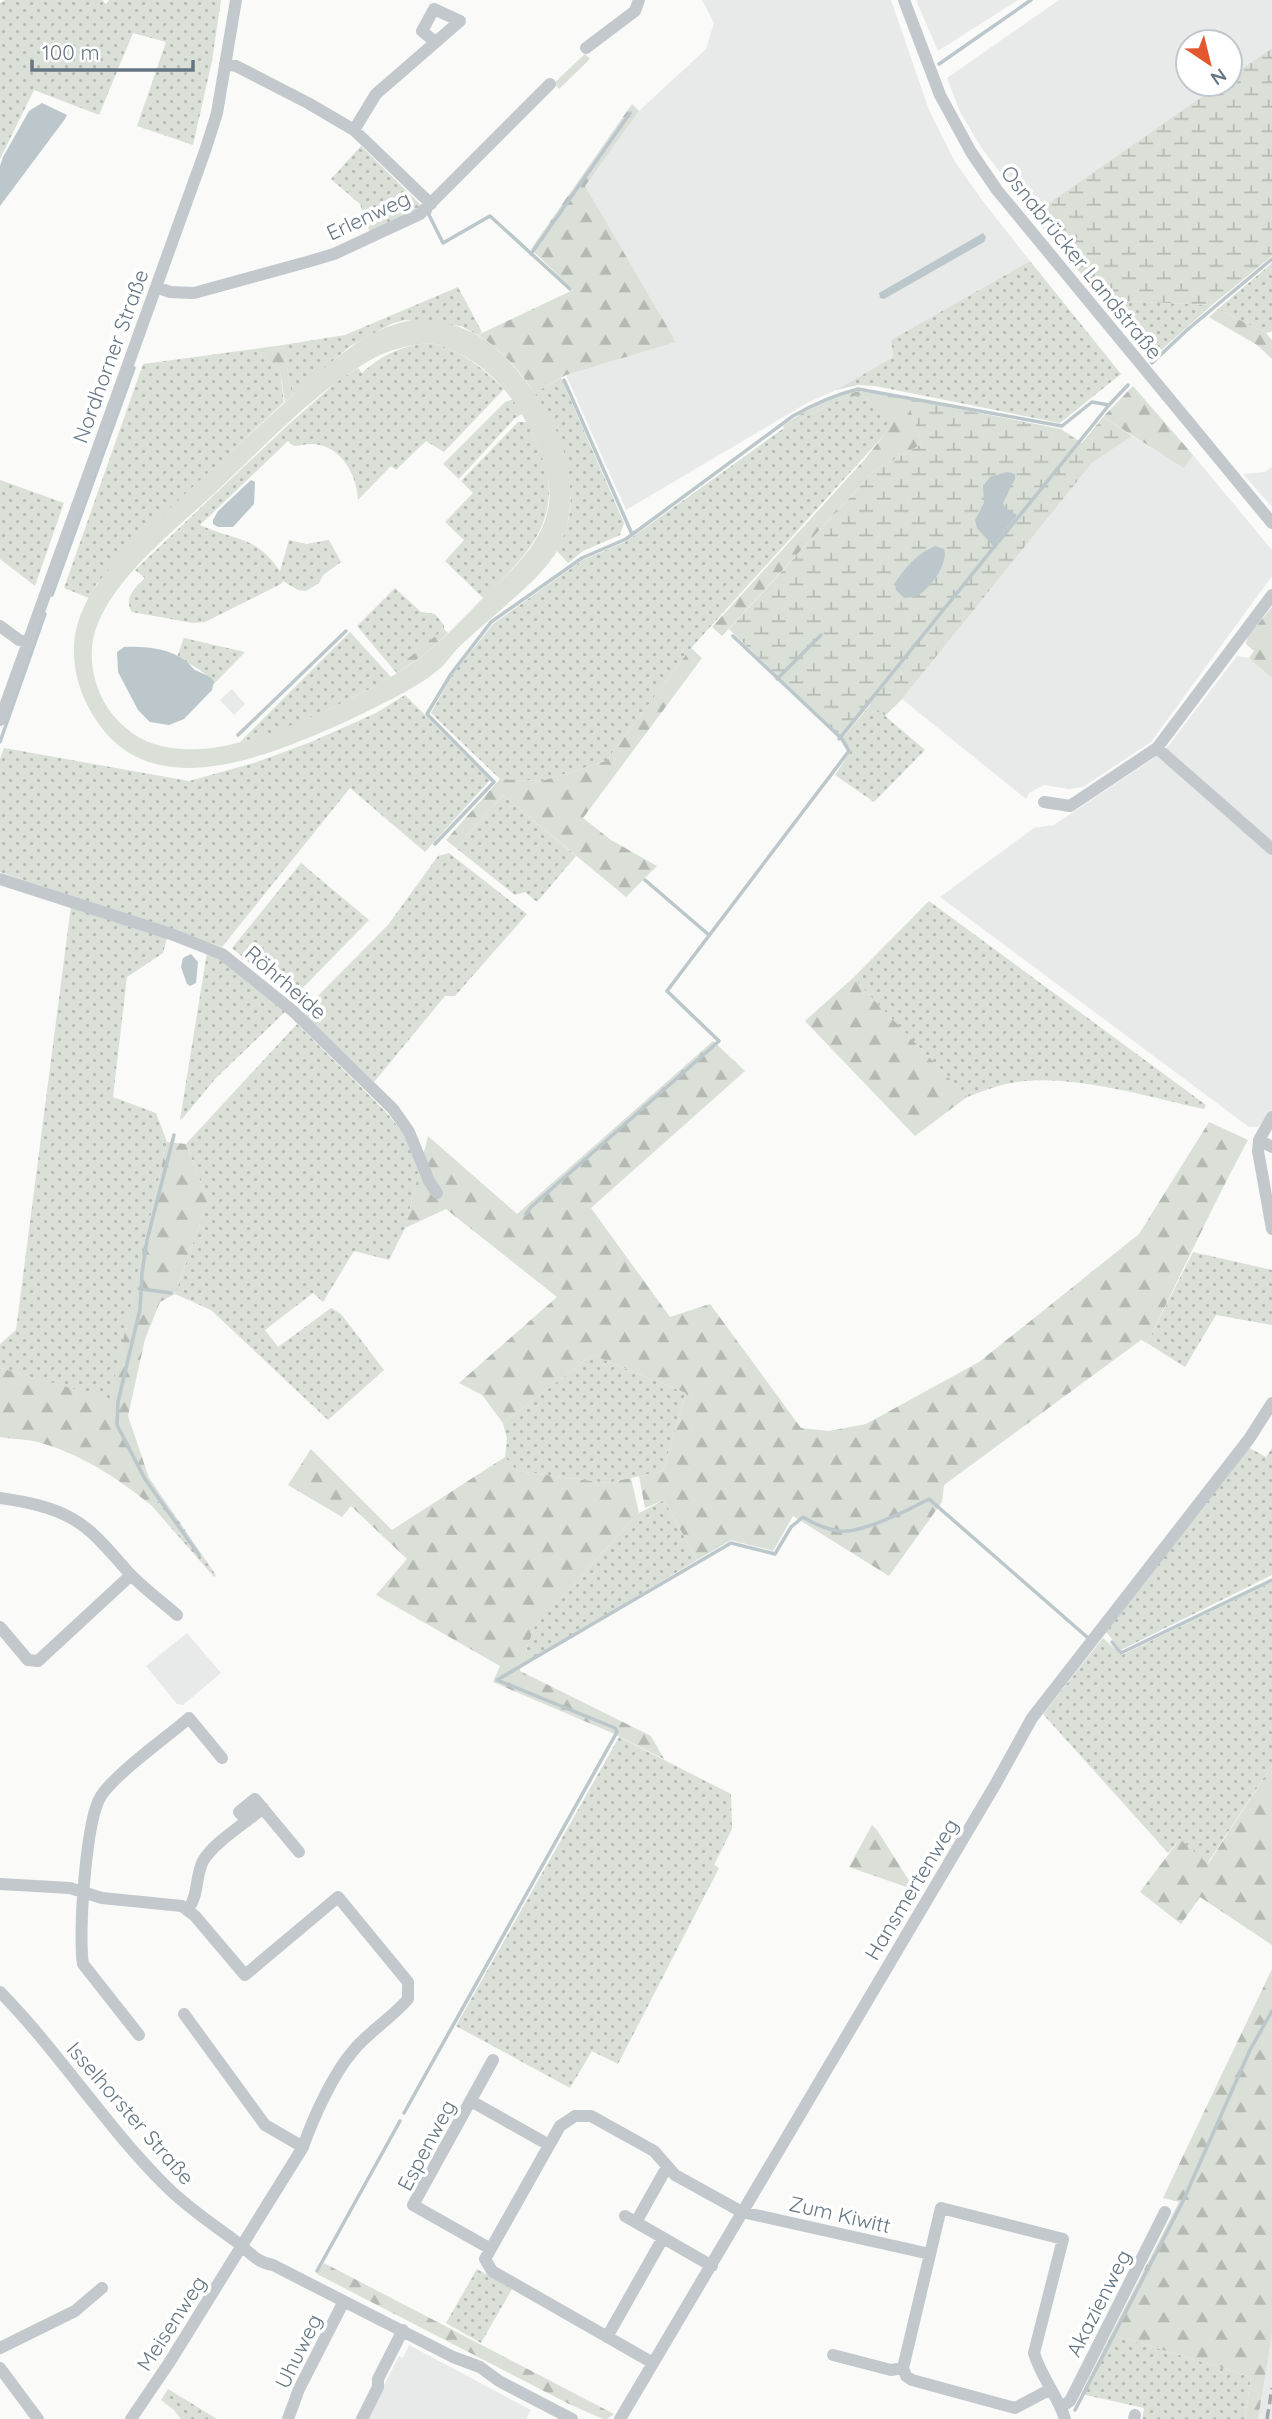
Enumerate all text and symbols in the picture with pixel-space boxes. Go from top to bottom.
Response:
scale bar [32,28,192,72]
north arrow [1174,28,1244,98]
text: 100 m [42,39,100,65]
text: N [1206,63,1231,91]
street label: Osnabrücker Landstraße [996,160,1168,364]
street label: Erlenweg [322,184,414,246]
street label: Nordhorner Straße [67,266,153,446]
street label: Röhrheide [240,939,332,1025]
street label: Hansmertenweg [858,1813,964,1965]
street label: Isselhorster Straße [62,2036,200,2190]
street label: Espenweg [391,2095,461,2195]
street label: Zum Kiwitt [787,2190,893,2238]
street label: Akazienweg [1060,2245,1136,2361]
street label: Meisenweg [131,2271,211,2375]
street label: Uhuweg [269,2310,327,2392]

